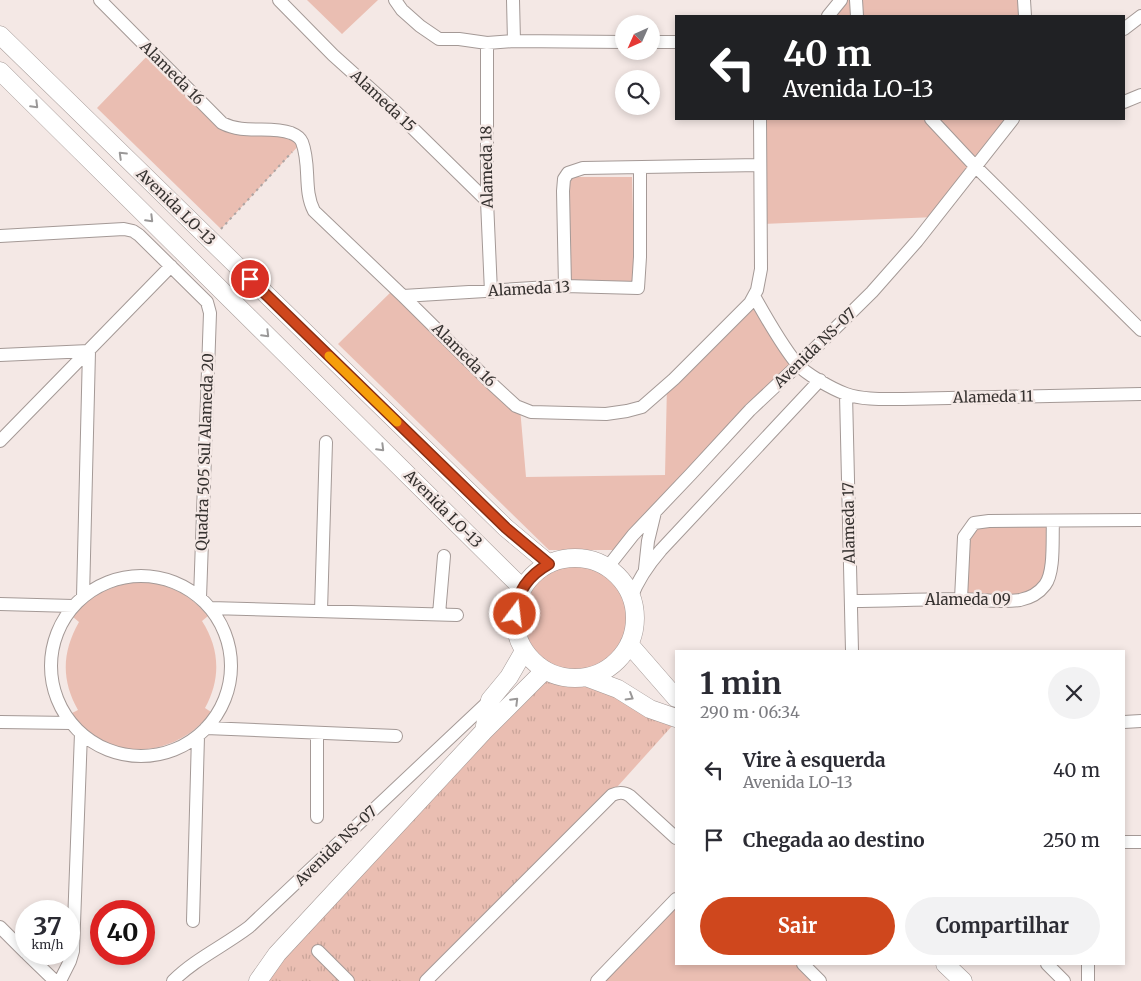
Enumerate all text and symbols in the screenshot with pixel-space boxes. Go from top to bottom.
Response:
north arrow [615,15,660,60]
map controls [615,15,660,115]
text: 40 m [783,32,871,76]
icon: left [700,35,765,100]
street label: Alameda 16 [136,36,208,109]
street label: Alameda 15 [346,65,420,136]
button: search [615,70,660,115]
text: Avenida LO-13 [783,75,934,103]
one-way arrow [29,99,38,108]
street label: Alameda 18 [476,126,497,209]
one-way arrow [119,152,128,161]
street label: Avenida LO-13 [132,163,220,249]
one-way arrow [144,214,153,223]
pin [229,258,271,300]
icon: arrive [236,265,264,293]
street label: Alameda 13 [486,277,570,300]
street label: Avenida NS-07 [769,303,860,392]
street label: Alameda 16 [428,318,500,391]
one-way arrow [260,328,269,337]
street label: Quadra 505 Sul Alameda 20 [192,353,217,551]
street label: Alameda 11 [952,386,1033,407]
one-way arrow [376,442,385,451]
street label: Avenida LO-13 [400,465,486,552]
street label: Alameda 17 [838,482,859,565]
position arrow [488,587,540,639]
street label: Alameda 09 [924,590,1011,609]
text: 1 min [700,664,782,702]
button: close [1048,667,1100,719]
one-way arrow [625,690,634,700]
one-way arrow [509,697,518,706]
text: 290 m · 06:34 [700,702,800,722]
text: Vire à esquerda [743,748,886,772]
icon: left [700,756,728,784]
text: 40 m [1053,758,1100,782]
text: Avenida LO-13 [743,772,853,792]
street label: Avenida NS-07 [290,801,381,890]
icon: arrive [700,826,728,854]
text: Chegada ao destino [743,828,925,852]
text: 250 m [1043,828,1100,852]
button: Sair [700,897,895,955]
button: Compartilhar [905,897,1100,955]
speed limit sign: 40 [90,900,155,965]
text: 37 [33,910,62,942]
text: km/h [32,937,63,952]

